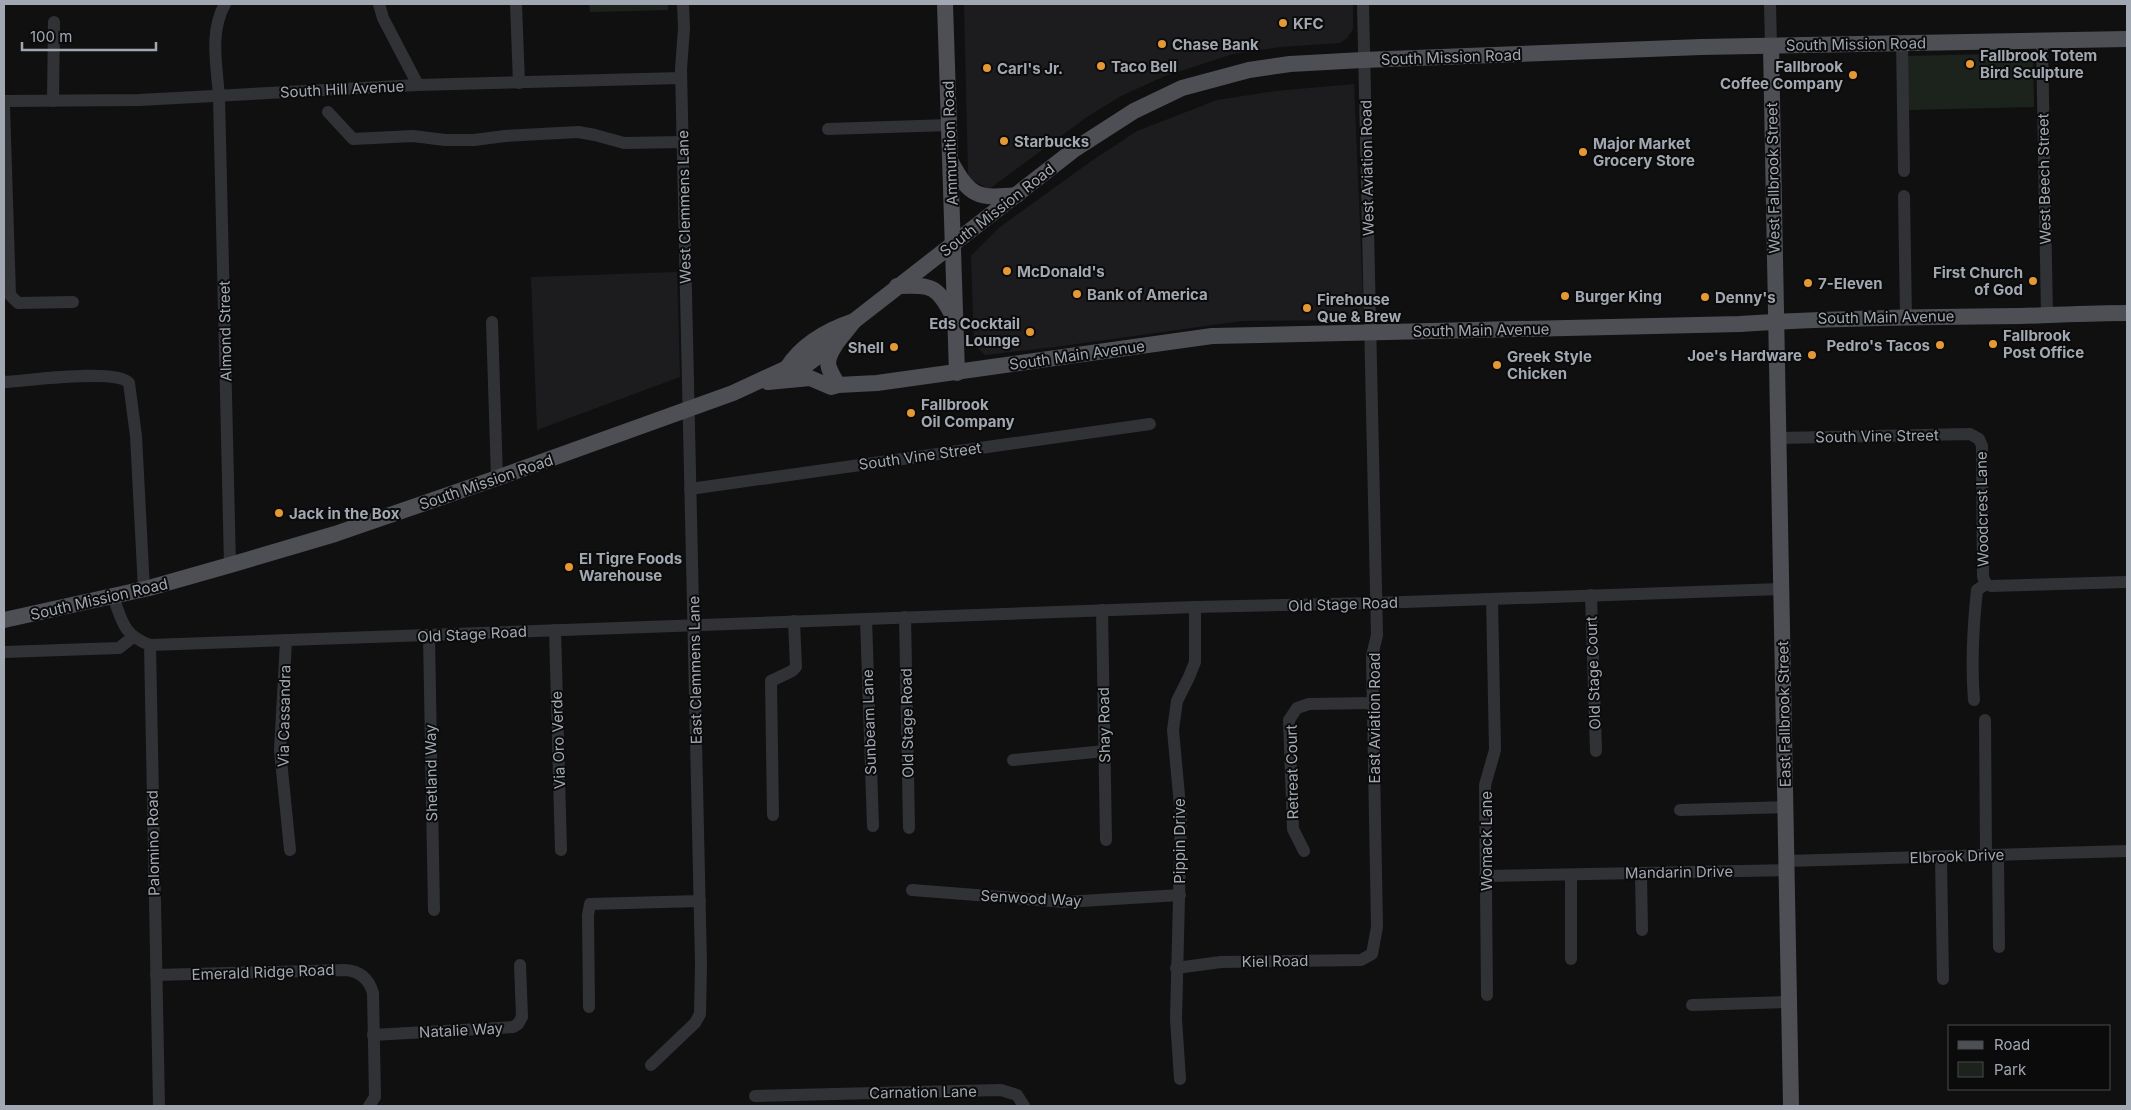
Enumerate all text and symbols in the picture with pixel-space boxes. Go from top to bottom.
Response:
place label: KFC [1293,14,1324,33]
marker: KFC [1277,17,1289,29]
scale bar [22,20,156,52]
text: 100 m [30,27,72,46]
street label: South Mission Road [1786,33,1926,55]
place label: Chase Bank [1172,35,1259,54]
marker: Chase Bank [1156,38,1168,50]
street label: South Mission Road [1381,45,1521,69]
place label: Fallbrook Totem Bird Sculpture [1980,46,2097,82]
place label: Taco Bell [1111,57,1177,76]
place label: Fallbrook Coffee Company [1720,57,1843,93]
marker: Fallbrook Totem Bird Sculpture [1964,58,1976,70]
place label: Carl's Jr. [997,59,1063,78]
marker: Taco Bell [1095,60,1107,72]
marker: Carl's Jr. [981,62,993,74]
marker: Fallbrook Coffee Company [1847,69,1859,81]
street label: South Hill Avenue [279,76,405,102]
street label: Ammunition Road [938,80,962,206]
street label: West Aviation Road [1356,100,1378,236]
street label: West Fallbrook Street [1762,102,1784,254]
street label: West Beech Street [2033,113,2055,245]
street label: West Clemmens Lane [673,130,695,284]
place label: Starbucks [1014,132,1089,151]
place label: Major Market Grocery Store [1593,134,1695,170]
marker: Starbucks [998,135,1010,147]
marker: Major Market Grocery Store [1577,146,1589,158]
street label: South Mission Road [936,159,1058,261]
place label: McDonald's [1017,262,1105,281]
place label: First Church of God [1933,263,2023,299]
marker: McDonald's [1001,265,1013,277]
place label: 7-Eleven [1818,274,1883,293]
marker: First Church of God [2027,275,2039,287]
marker: 7-Eleven [1802,277,1814,289]
street label: Almond Street [215,280,235,382]
place label: Bank of America [1087,285,1208,304]
place label: Burger King [1575,287,1662,306]
marker: Bank of America [1071,288,1083,300]
place label: Denny's [1715,288,1776,307]
place label: Firehouse Que & Brew [1317,290,1402,326]
marker: Burger King [1559,290,1571,302]
marker: Denny's [1699,291,1711,303]
marker: Firehouse Que & Brew [1301,302,1313,314]
street label: South Main Avenue [1817,306,1955,328]
place label: Eds Cocktail Lounge [929,314,1020,350]
street label: South Main Avenue [1412,319,1550,341]
marker: Eds Cocktail Lounge [1024,326,1036,338]
place label: Fallbrook Post Office [2003,326,2084,362]
street label: South Main Avenue [1008,336,1146,374]
place label: Pedro's Tacos [1826,336,1930,355]
place label: Shell [848,338,884,357]
marker: Fallbrook Post Office [1987,338,1999,350]
marker: Pedro's Tacos [1934,339,1946,351]
marker: Shell [888,341,900,353]
place label: Joe's Hardware [1687,346,1802,365]
place label: Greek Style Chicken [1507,347,1592,383]
marker: Joe's Hardware [1806,349,1818,361]
marker: Greek Style Chicken [1491,359,1503,371]
place label: Fallbrook Oil Company [921,395,1015,431]
marker: Fallbrook Oil Company [905,407,917,419]
street label: South Vine Street [1815,425,1939,447]
street label: South Vine Street [857,438,983,474]
street label: South Mission Road [417,450,555,514]
street label: Woodcrest Lane [1971,451,1993,567]
place label: Jack in the Box [289,504,400,523]
marker: Jack in the Box [273,507,285,519]
place label: El Tigre Foods Warehouse [579,549,682,585]
marker: El Tigre Foods Warehouse [563,561,575,573]
street label: South Mission Road [28,574,170,624]
street label: Old Stage Road [1288,593,1398,615]
street label: East Clemmens Lane [684,596,706,744]
street label: Old Stage Court [1582,616,1604,730]
street label: Old Stage Road [417,622,527,646]
street label: East Fallbrook Street [1773,641,1795,787]
street label: East Aviation Road [1365,652,1384,784]
street label: Via Cassandra [274,665,294,767]
street label: Old Stage Road [897,668,917,778]
street label: Sunbeam Lane [858,669,880,775]
street label: Shay Road [1094,687,1114,763]
street label: Via Oro Verde [547,691,569,789]
street label: Shetland Way [421,724,441,822]
street label: Retreat Court [1282,724,1302,819]
street label: Palomino Road [143,790,163,896]
street label: Womack Lane [1477,791,1496,891]
street label: Pippin Drive [1170,798,1189,884]
street label: Elbrook Drive [1909,845,2005,867]
street label: Mandarin Drive [1625,862,1733,882]
street label: Senwood Way [980,886,1083,910]
street label: Kiel Road [1241,951,1309,971]
street label: Emerald Ridge Road [191,960,335,984]
street label: Natalie Way [419,1018,504,1042]
legend [1948,1025,2111,1090]
text: Road [1994,1035,2030,1054]
text: Park [1994,1060,2027,1079]
street label: Carnation Lane [869,1082,977,1102]

